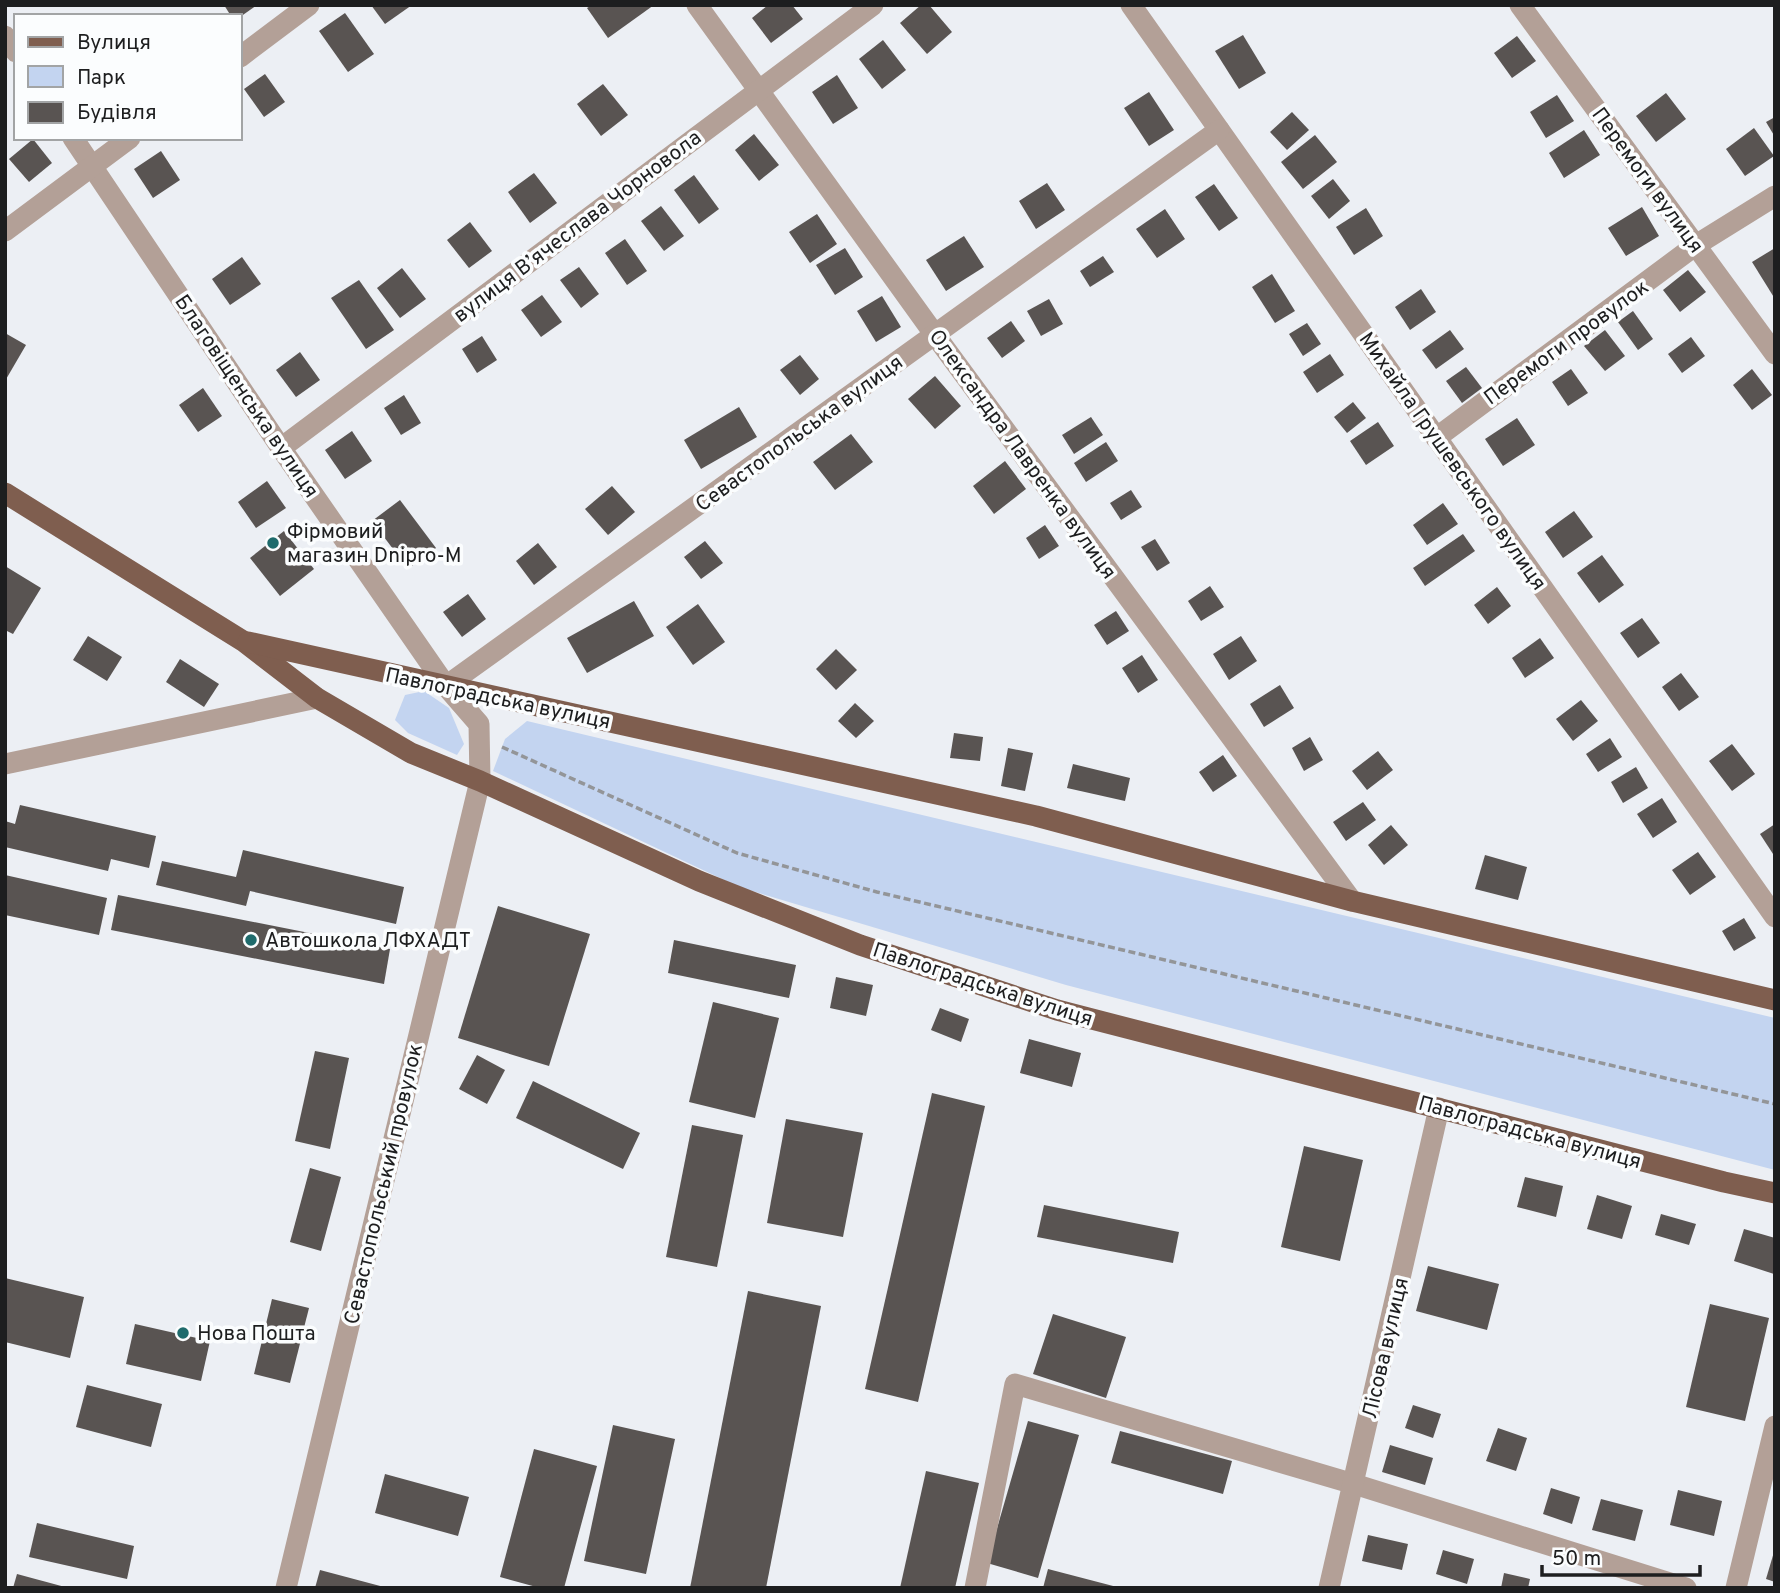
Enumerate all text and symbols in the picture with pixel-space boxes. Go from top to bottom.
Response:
legend [14,14,242,140]
text: Вулиця [77,30,151,57]
text: Парк [77,65,126,92]
text: Будівля [77,100,157,127]
street label: Перемоги вулиця [1585,102,1709,259]
street label: вулиця В’ячеслава Чорновола [449,125,707,329]
street label: Перемоги провулок [1479,274,1655,412]
street label: Благовіщенська вулиця [168,290,324,504]
street label: Олександра Лавренка вулиця [922,325,1122,585]
street label: Михайла Грушевського вулиця [1352,327,1552,596]
street label: Севастопольська вулиця [691,350,909,519]
place label: Фірмовий магазин Dnipro-M [287,519,462,570]
marker: Фірмовий магазин Dnipro-M [265,535,281,551]
street label: Павлоградська вулиця [383,662,613,737]
place label: Автошкола ЛФХАДТ [265,928,471,955]
marker: Автошкола ЛФХАДТ [243,932,259,948]
street label: Павлоградська вулиця [869,937,1096,1034]
street label: Севастопольський провулок [339,1041,430,1327]
street label: Павлоградська вулиця [1415,1091,1644,1176]
street label: Лісова вулиця [1357,1275,1416,1422]
place label: Нова Пошта [197,1321,316,1348]
marker: Нова Пошта [175,1325,191,1341]
scale bar [1542,1534,1700,1578]
text: 50 m [1552,1546,1601,1573]

